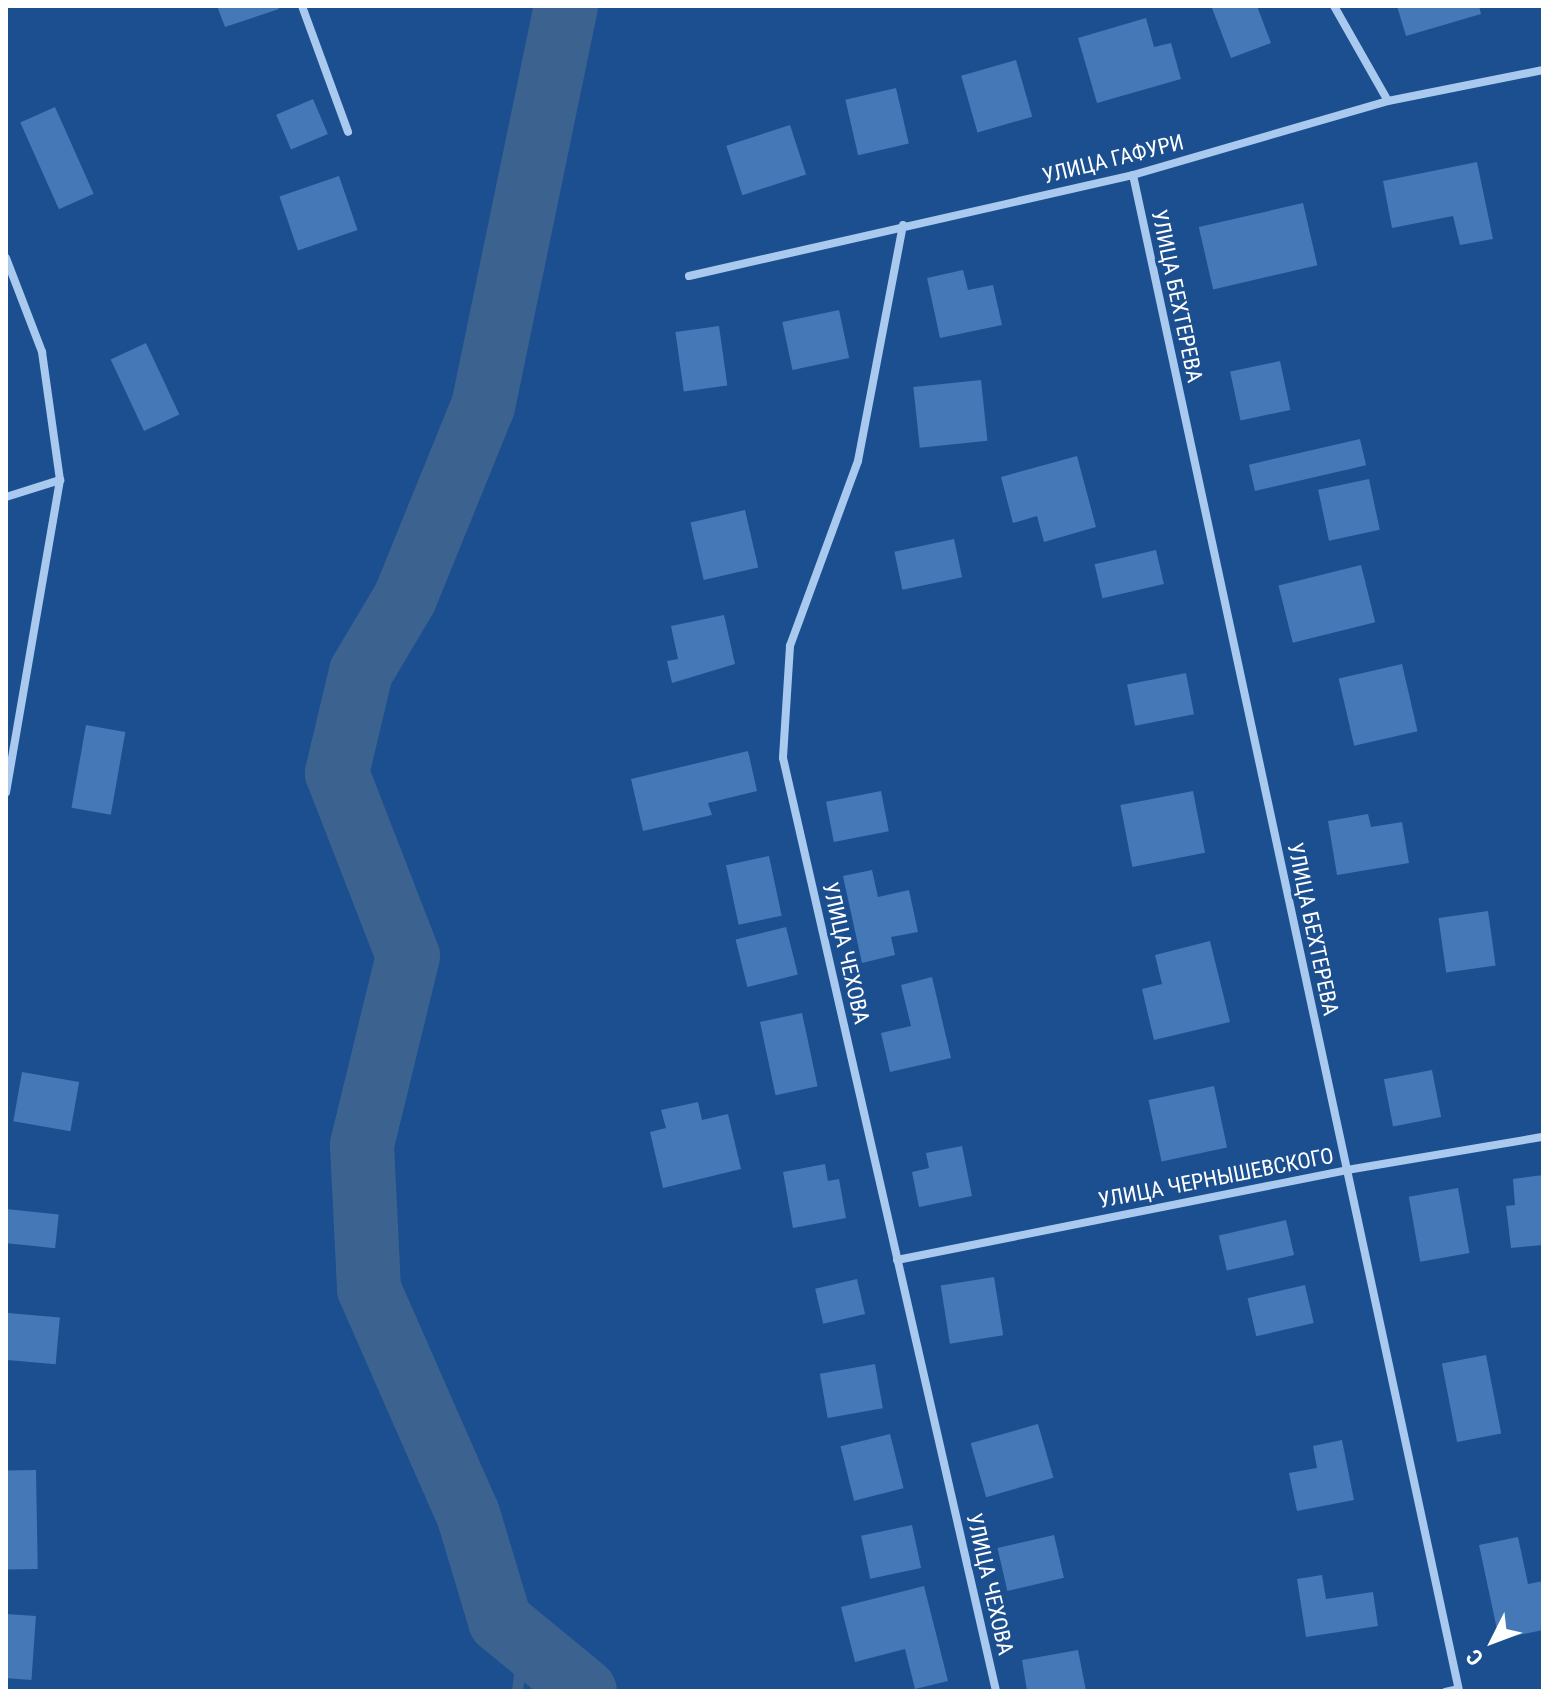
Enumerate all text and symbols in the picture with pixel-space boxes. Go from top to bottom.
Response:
street label: УЛИЦА ГАФУРИ [1040,129,1186,189]
street label: УЛИЦА БЕХТЕРЕВА [1146,207,1208,385]
street label: УЛИЦА БЕХТЕРЕВА [1282,840,1344,1018]
street label: УЛИЦА ЧЕХОВА [817,880,875,1026]
street label: УЛИЦА ЧЕРНЫШЕВСКОГО [1096,1142,1336,1214]
street label: УЛИЦА ЧЕХОВА [961,1511,1019,1657]
north arrow [1453,1601,1533,1681]
text: С [1461,1644,1488,1670]

